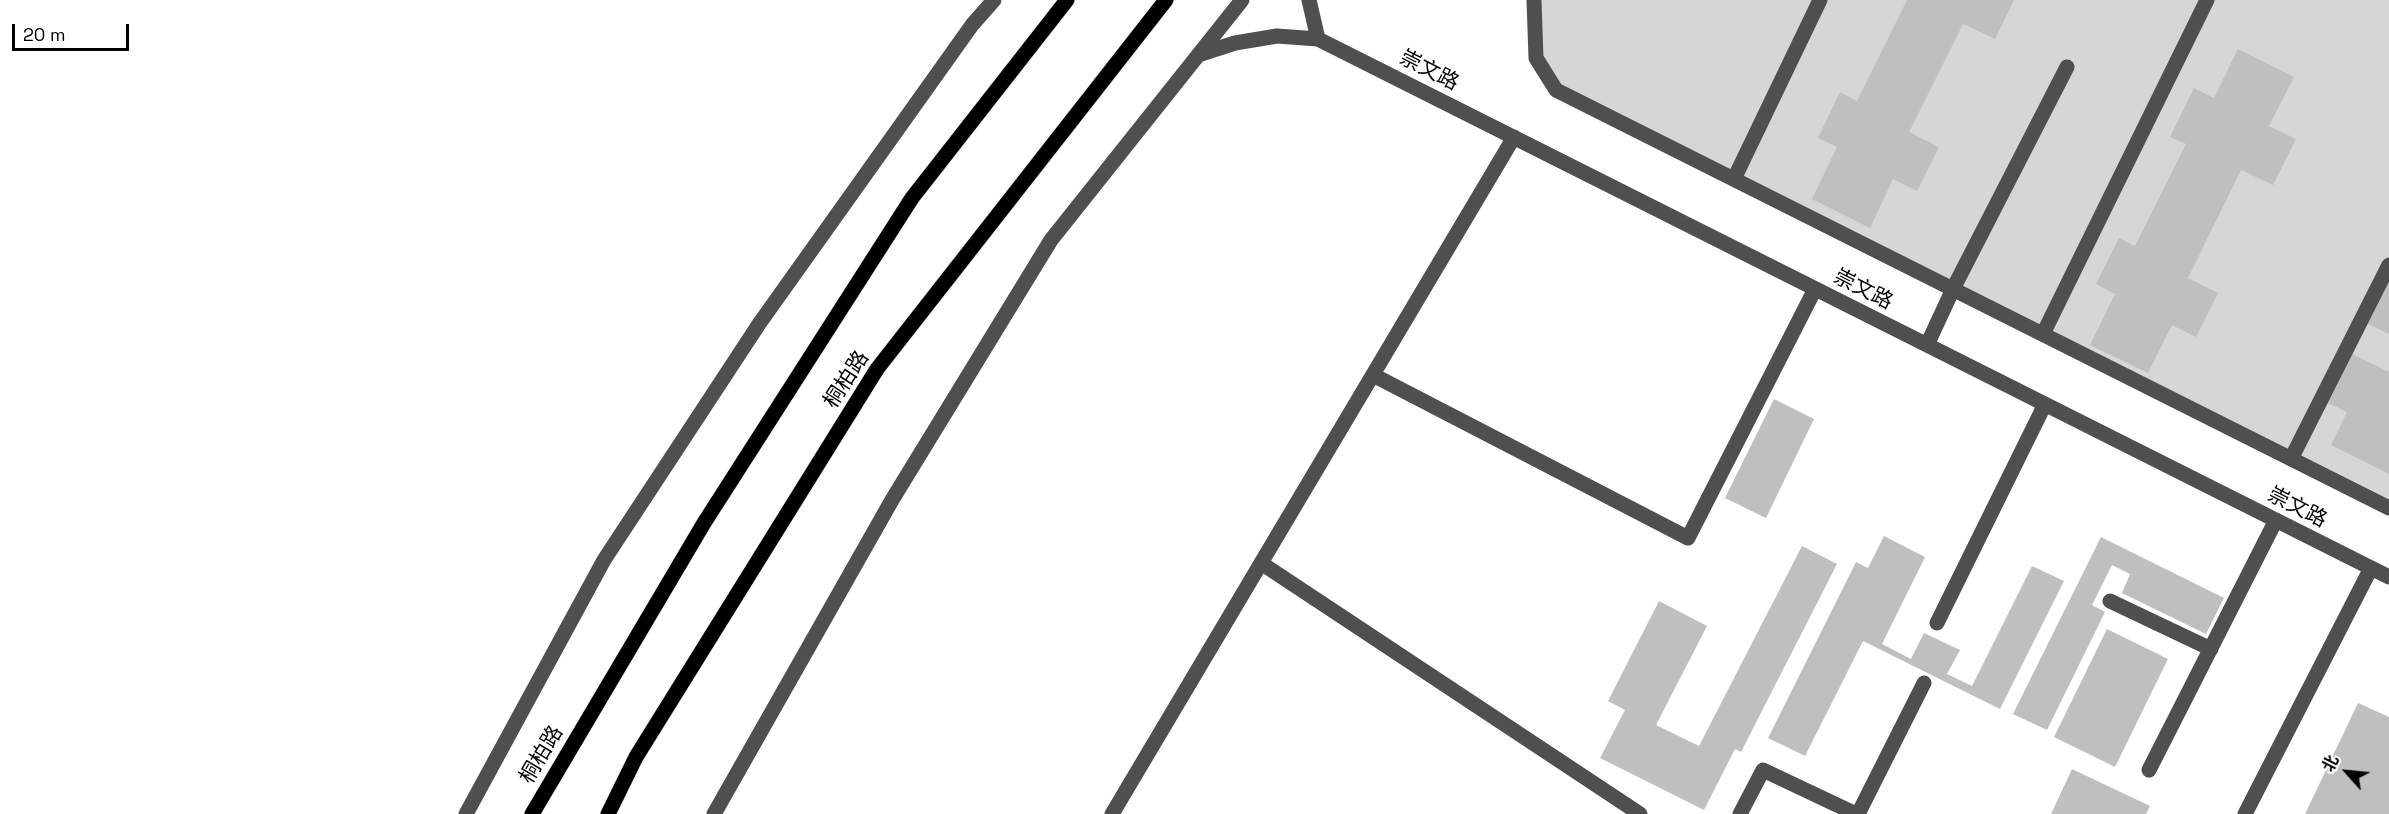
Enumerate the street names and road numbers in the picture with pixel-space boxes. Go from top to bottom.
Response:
street label: 崇文路 [1395,45,1463,97]
street label: 崇文路 [1829,264,1897,316]
street label: 桐柏路 [819,347,875,413]
street label: 崇文路 [2263,482,2331,534]
street label: 桐柏路 [515,722,569,788]

